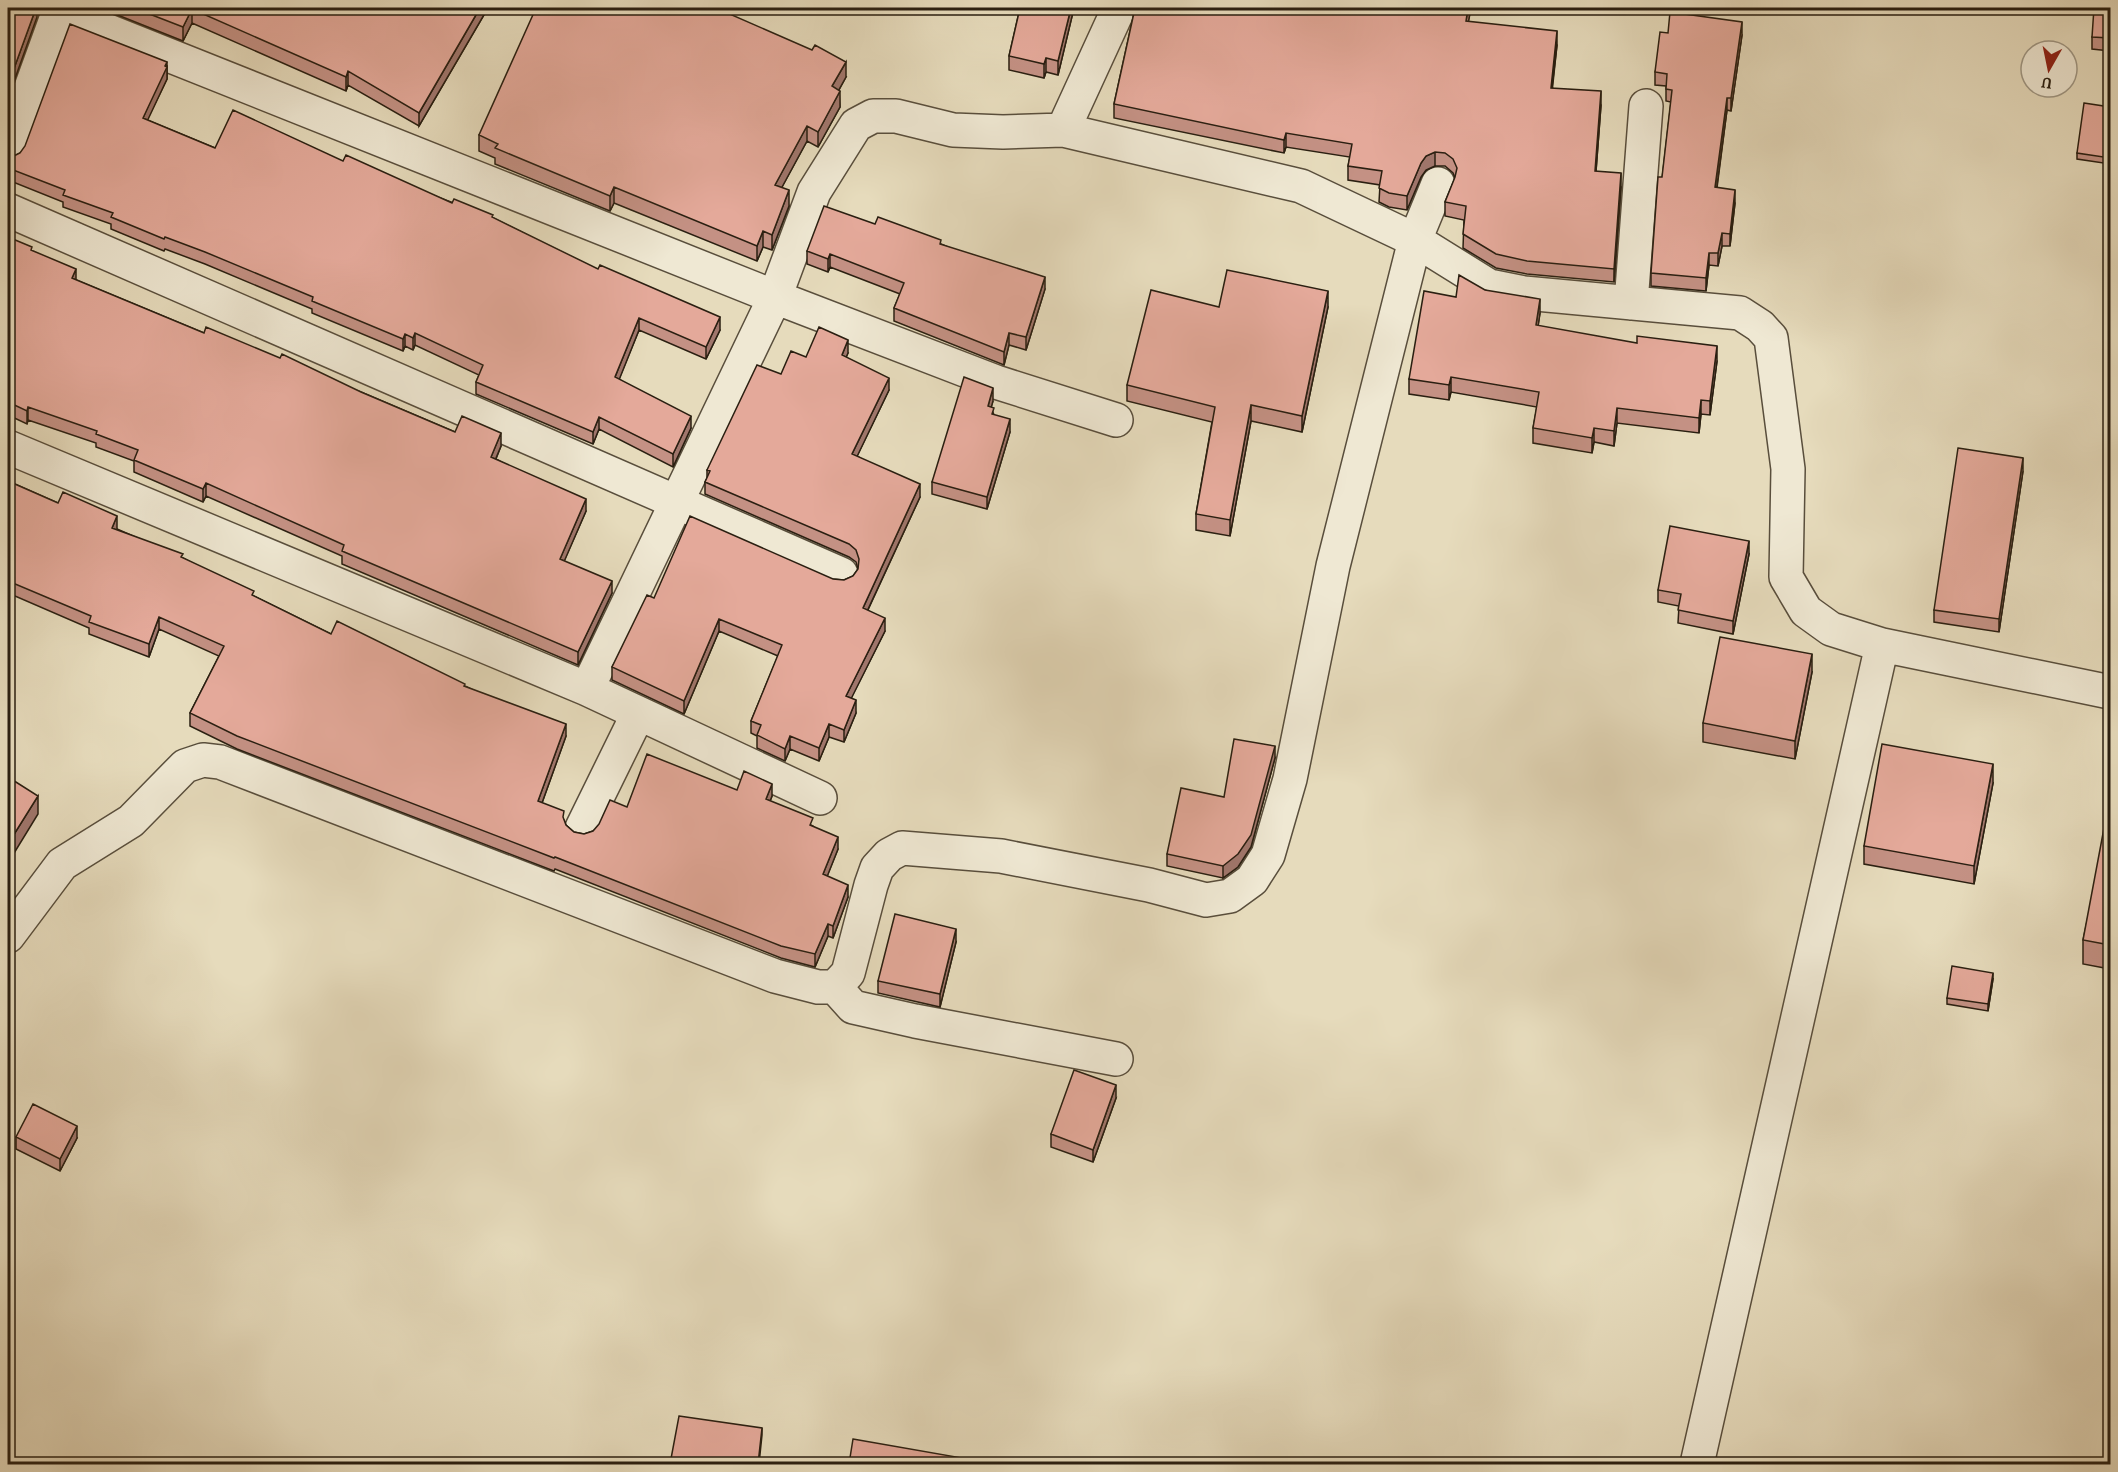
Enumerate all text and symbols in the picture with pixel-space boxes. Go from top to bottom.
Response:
north arrow [2019,39,2079,99]
text: U [2039,71,2054,95]

